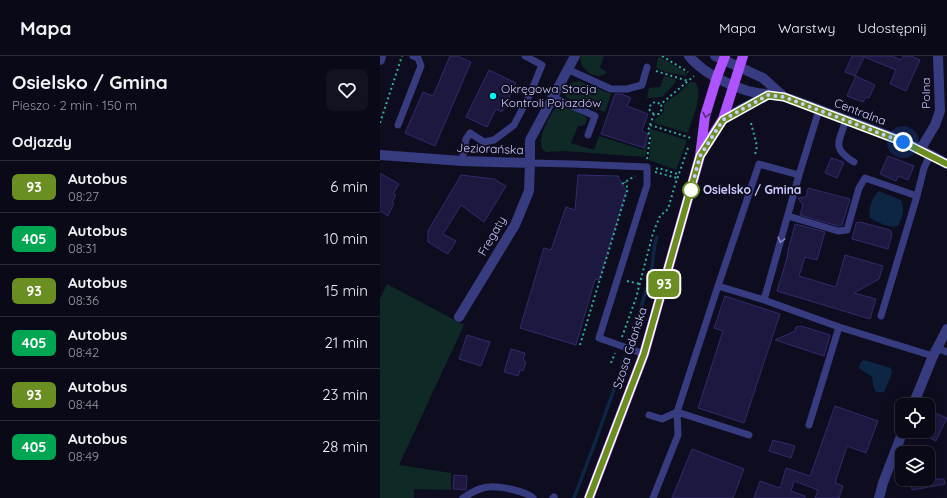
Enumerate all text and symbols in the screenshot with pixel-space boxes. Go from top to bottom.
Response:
text: Mapa [20,16,71,40]
text: Mapa [719,19,756,37]
text: Warstwy [778,19,836,37]
text: Udostępnij [858,19,927,37]
button: heart [326,69,368,111]
text: Osielsko / Gmina [12,70,168,94]
street label: Polna [918,77,933,109]
place label: Okręgowa Stacja Kontroli Pojazdów [501,81,601,110]
marker: Okręgowa Stacja Kontroli Pojazdów [488,91,498,101]
street label: Centralna [832,95,888,128]
text: Pieszo · 2 min · 150 m [12,97,137,113]
one-way arrow [703,112,711,118]
text: Odjazdy [12,132,72,151]
your location [893,132,913,152]
street label: Jeziorańska [456,140,524,157]
text: Autobus [68,169,127,188]
text: 6 min [330,177,368,196]
text: 93 [26,178,42,196]
marker: Osielsko / Gmina [682,181,700,199]
place label: Osielsko / Gmina [703,182,801,197]
text: 08:27 [68,188,99,204]
street label: Fregaty [474,213,509,258]
text: Autobus [68,221,127,240]
text: 10 min [324,229,368,248]
text: 405 [22,230,46,248]
one-way arrow [777,236,786,243]
text: 08:31 [68,240,97,256]
line badge: 93 [646,271,682,297]
text: Autobus [68,273,127,292]
text: 93 [656,275,672,293]
text: 15 min [325,281,368,300]
text: 93 [26,282,42,300]
text: 08:36 [68,292,99,308]
street label: Szosa Gdańska [609,305,650,391]
text: Autobus [68,325,127,344]
text: 21 min [324,333,368,352]
text: 405 [22,334,46,352]
text: 08:42 [68,344,99,360]
text: Autobus [68,377,127,396]
text: 23 min [322,385,368,404]
text: 93 [26,386,42,404]
text: 08:44 [68,396,99,412]
map controls [895,398,935,486]
button: locate [895,398,935,438]
text: Autobus [68,429,127,448]
text: 28 min [322,437,368,456]
text: 405 [22,438,46,456]
button: layers [895,446,935,486]
text: 08:49 [68,448,99,464]

